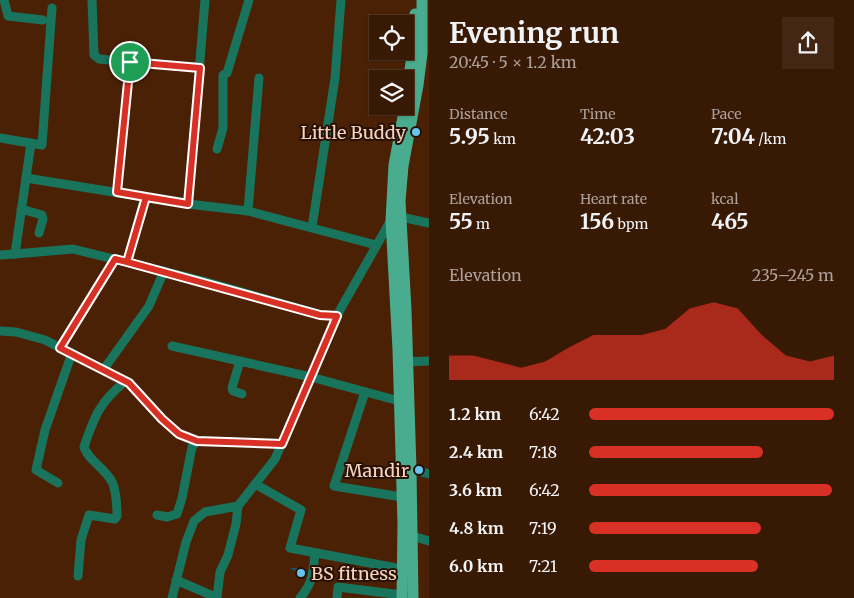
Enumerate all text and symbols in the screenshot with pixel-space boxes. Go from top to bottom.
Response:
map controls [369,15,414,115]
button: locate [369,15,414,60]
text: Evening run [449,15,619,51]
button: share [782,17,834,69]
pin [109,41,151,83]
icon: arrive [116,48,144,76]
text: 20:45 · 5 × 1.2 km [449,52,577,72]
button: layers [369,70,414,115]
text: Distance [449,105,508,123]
text: Time [580,105,616,123]
text: Pace [711,105,742,123]
place label: Little Buddy [301,121,407,144]
text: 5.95 [449,123,490,150]
text: 42:03 [580,123,635,150]
text: 7:04 [711,123,755,150]
marker: Little Buddy [410,126,422,138]
text: km [490,130,516,148]
text: /km [755,130,786,148]
text: Elevation [449,190,513,208]
text: Heart rate [580,190,647,208]
text: kcal [711,190,739,208]
text: 55 [449,208,473,235]
text: 156 [580,208,614,235]
text: 465 [711,208,749,235]
text: m [473,215,490,233]
text: bpm [614,215,648,233]
text: Elevation [449,265,522,285]
text: 235–245 m [752,265,834,285]
text: 1.2 km [449,404,501,424]
text: 6:42 [529,404,560,424]
text: 2.4 km [449,442,503,462]
text: 7:18 [529,442,557,462]
place label: Mandir [345,459,409,482]
marker: Mandir [413,464,425,476]
text: 3.6 km [449,480,502,500]
text: 6:42 [529,480,560,500]
text: 4.8 km [449,518,504,538]
text: 7:19 [529,518,557,538]
text: 6.0 km [449,556,504,576]
text: 7:21 [529,556,557,576]
place label: BS fitness [311,562,397,585]
marker: BS fitness [295,567,307,579]

